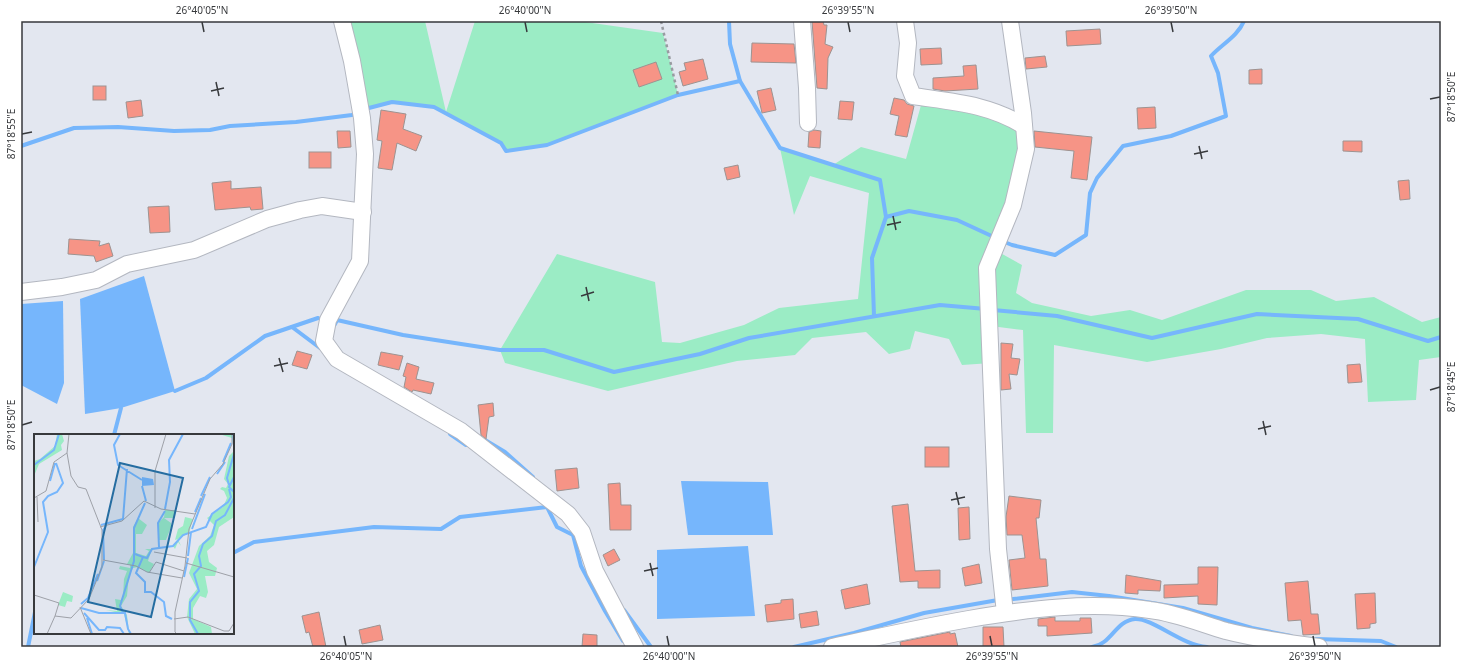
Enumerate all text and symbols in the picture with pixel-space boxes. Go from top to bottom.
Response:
text: 26°40'05"N [176,3,228,17]
text: 26°40'00"N [499,3,551,17]
text: 26°39'55"N [822,3,874,17]
text: 26°39'50"N [1145,3,1197,17]
text: 87°18'50"E [1444,72,1458,122]
text: 87°18'55"E [4,109,18,159]
text: 87°18'45"E [1444,362,1458,412]
text: 87°18'50"E [4,400,18,450]
inset map [34,434,234,634]
text: 26°40'05"N [320,649,372,663]
text: 26°40'00"N [643,649,695,663]
text: 26°39'55"N [966,649,1018,663]
text: 26°39'50"N [1289,649,1341,663]

